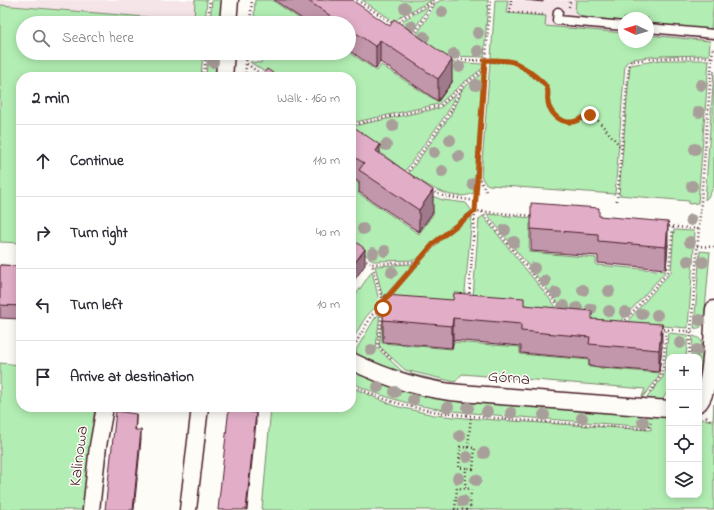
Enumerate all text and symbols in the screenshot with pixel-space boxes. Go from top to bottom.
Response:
north arrow [618,12,654,48]
search box [16,16,356,60]
icon: search [30,27,52,49]
text: Search here [62,27,134,49]
text: 2 min [32,86,69,111]
text: Walk · 160 m [277,89,340,108]
route end [581,106,599,124]
icon: ahead [32,150,54,172]
text: Continue [70,150,124,172]
text: 110 m [313,151,340,170]
icon: right [32,222,54,244]
text: Turn right [70,222,128,244]
text: 40 m [316,223,340,242]
icon: left [32,294,54,316]
text: Turn left [70,294,123,316]
text: 10 m [317,295,340,314]
route start [374,299,392,317]
map controls [666,354,702,498]
button: + [666,354,702,390]
street label: Górna [487,364,531,392]
icon: arrive [32,366,54,388]
text: Arrive at destination [70,366,194,388]
button: − [666,390,702,426]
street label: Kalinowa [63,424,95,488]
button: locate [666,426,702,462]
button: layers [666,462,702,498]

